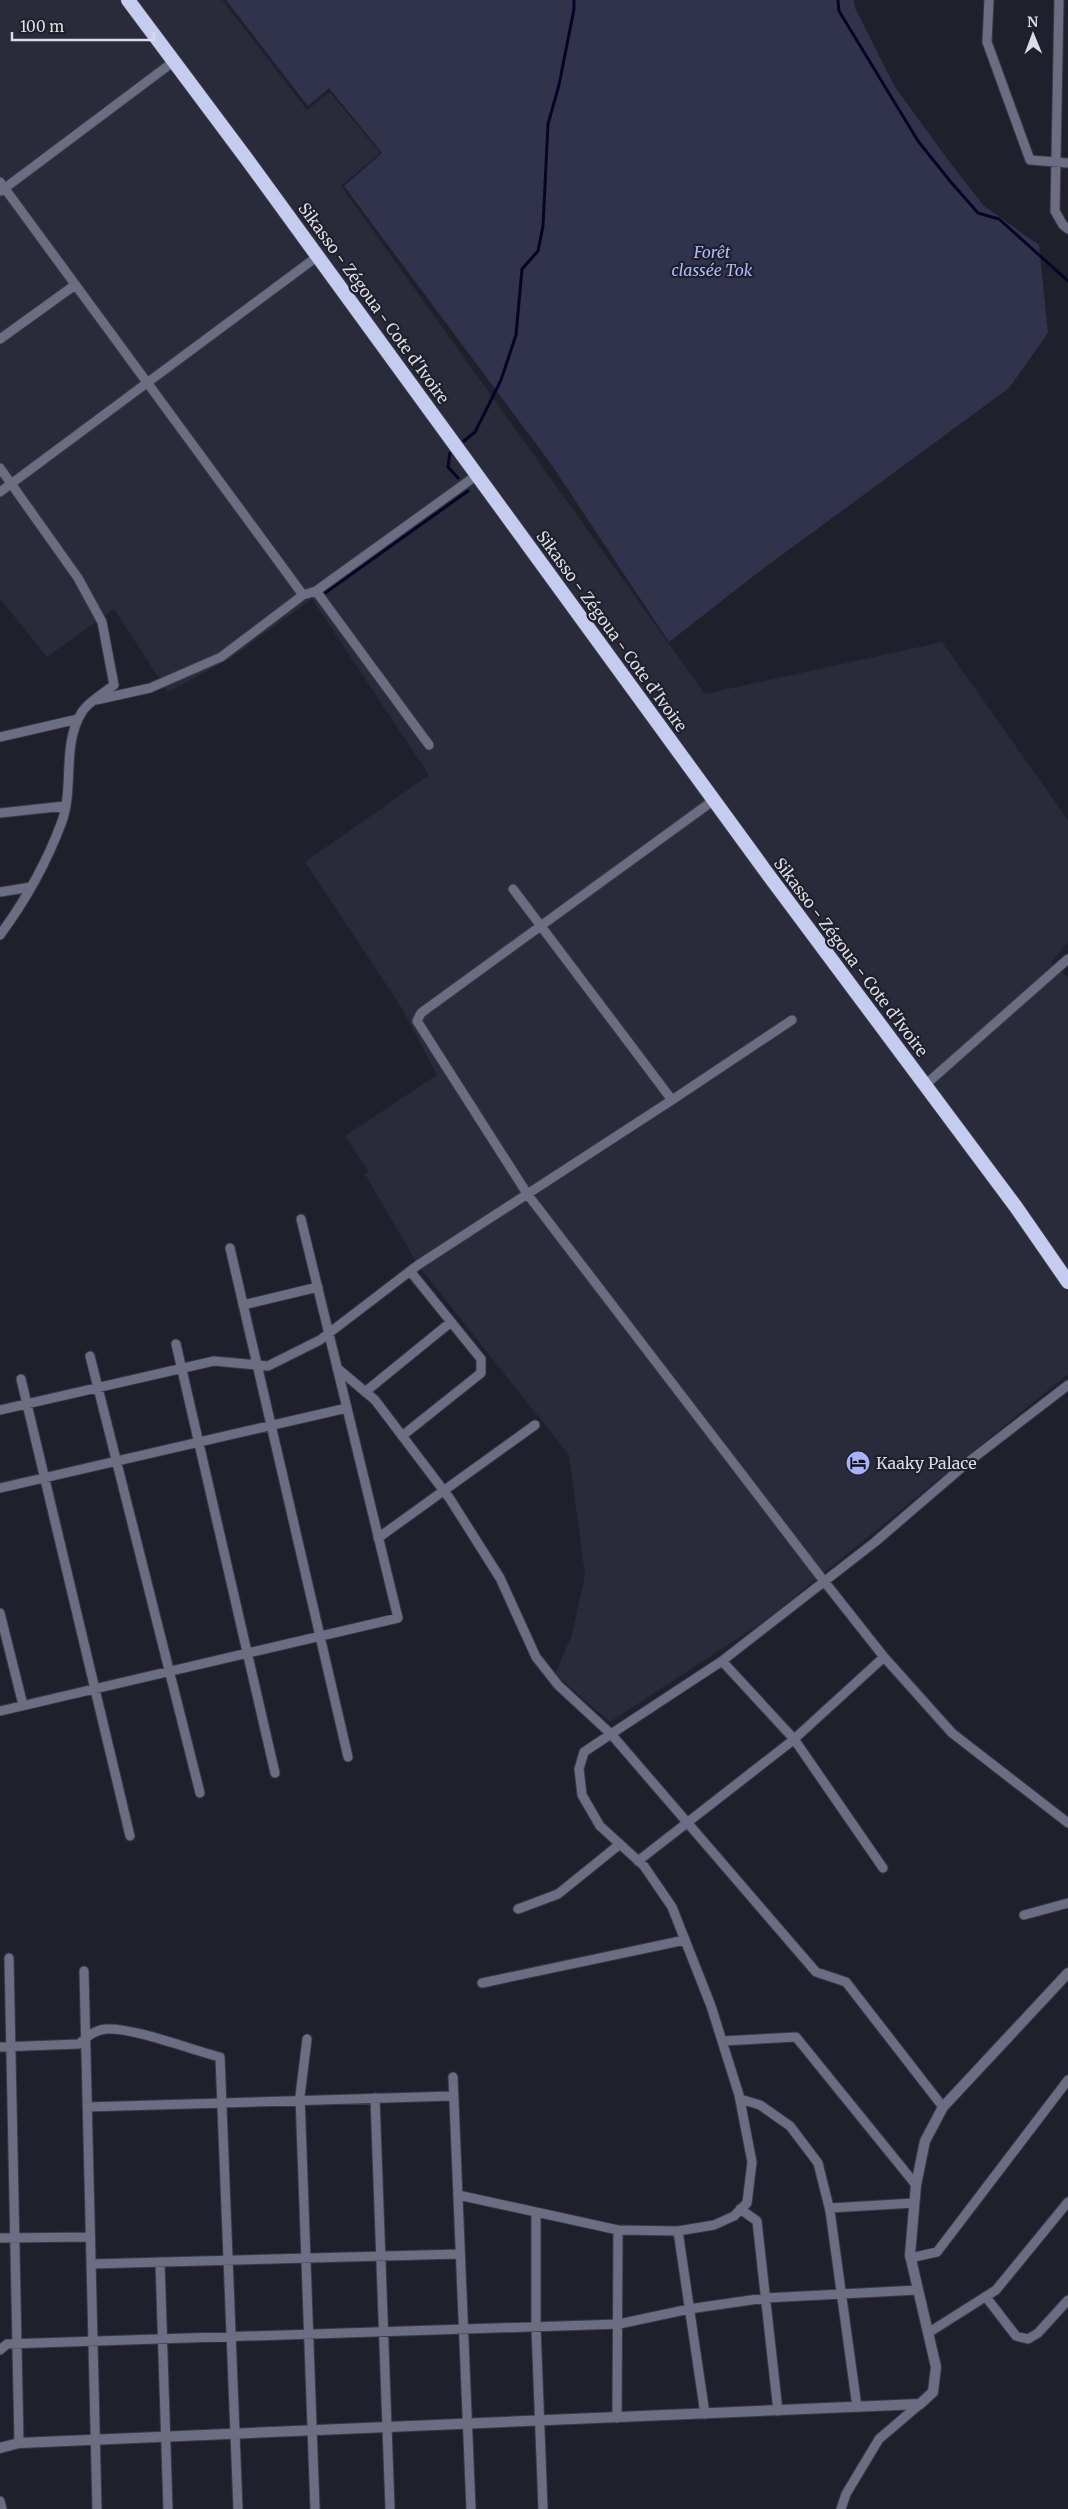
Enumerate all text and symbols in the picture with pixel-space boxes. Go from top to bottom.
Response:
scale bar [12,10,155,42]
north arrow [1008,10,1058,60]
text: N [1027,13,1038,31]
text: 100 m [20,17,64,36]
street label: Sikasso - Zégoua - Cote d'Ivoire [294,199,454,407]
park label: Forêt classée Tok [672,242,753,280]
street label: Sikasso - Zégoua - Cote d'Ivoire [532,527,692,735]
street label: Sikasso - Zégoua - Cote d'Ivoire [770,854,932,1060]
hotel icon: Kaaky Palace [845,1450,871,1476]
place label: Kaaky Palace [876,1453,977,1473]

